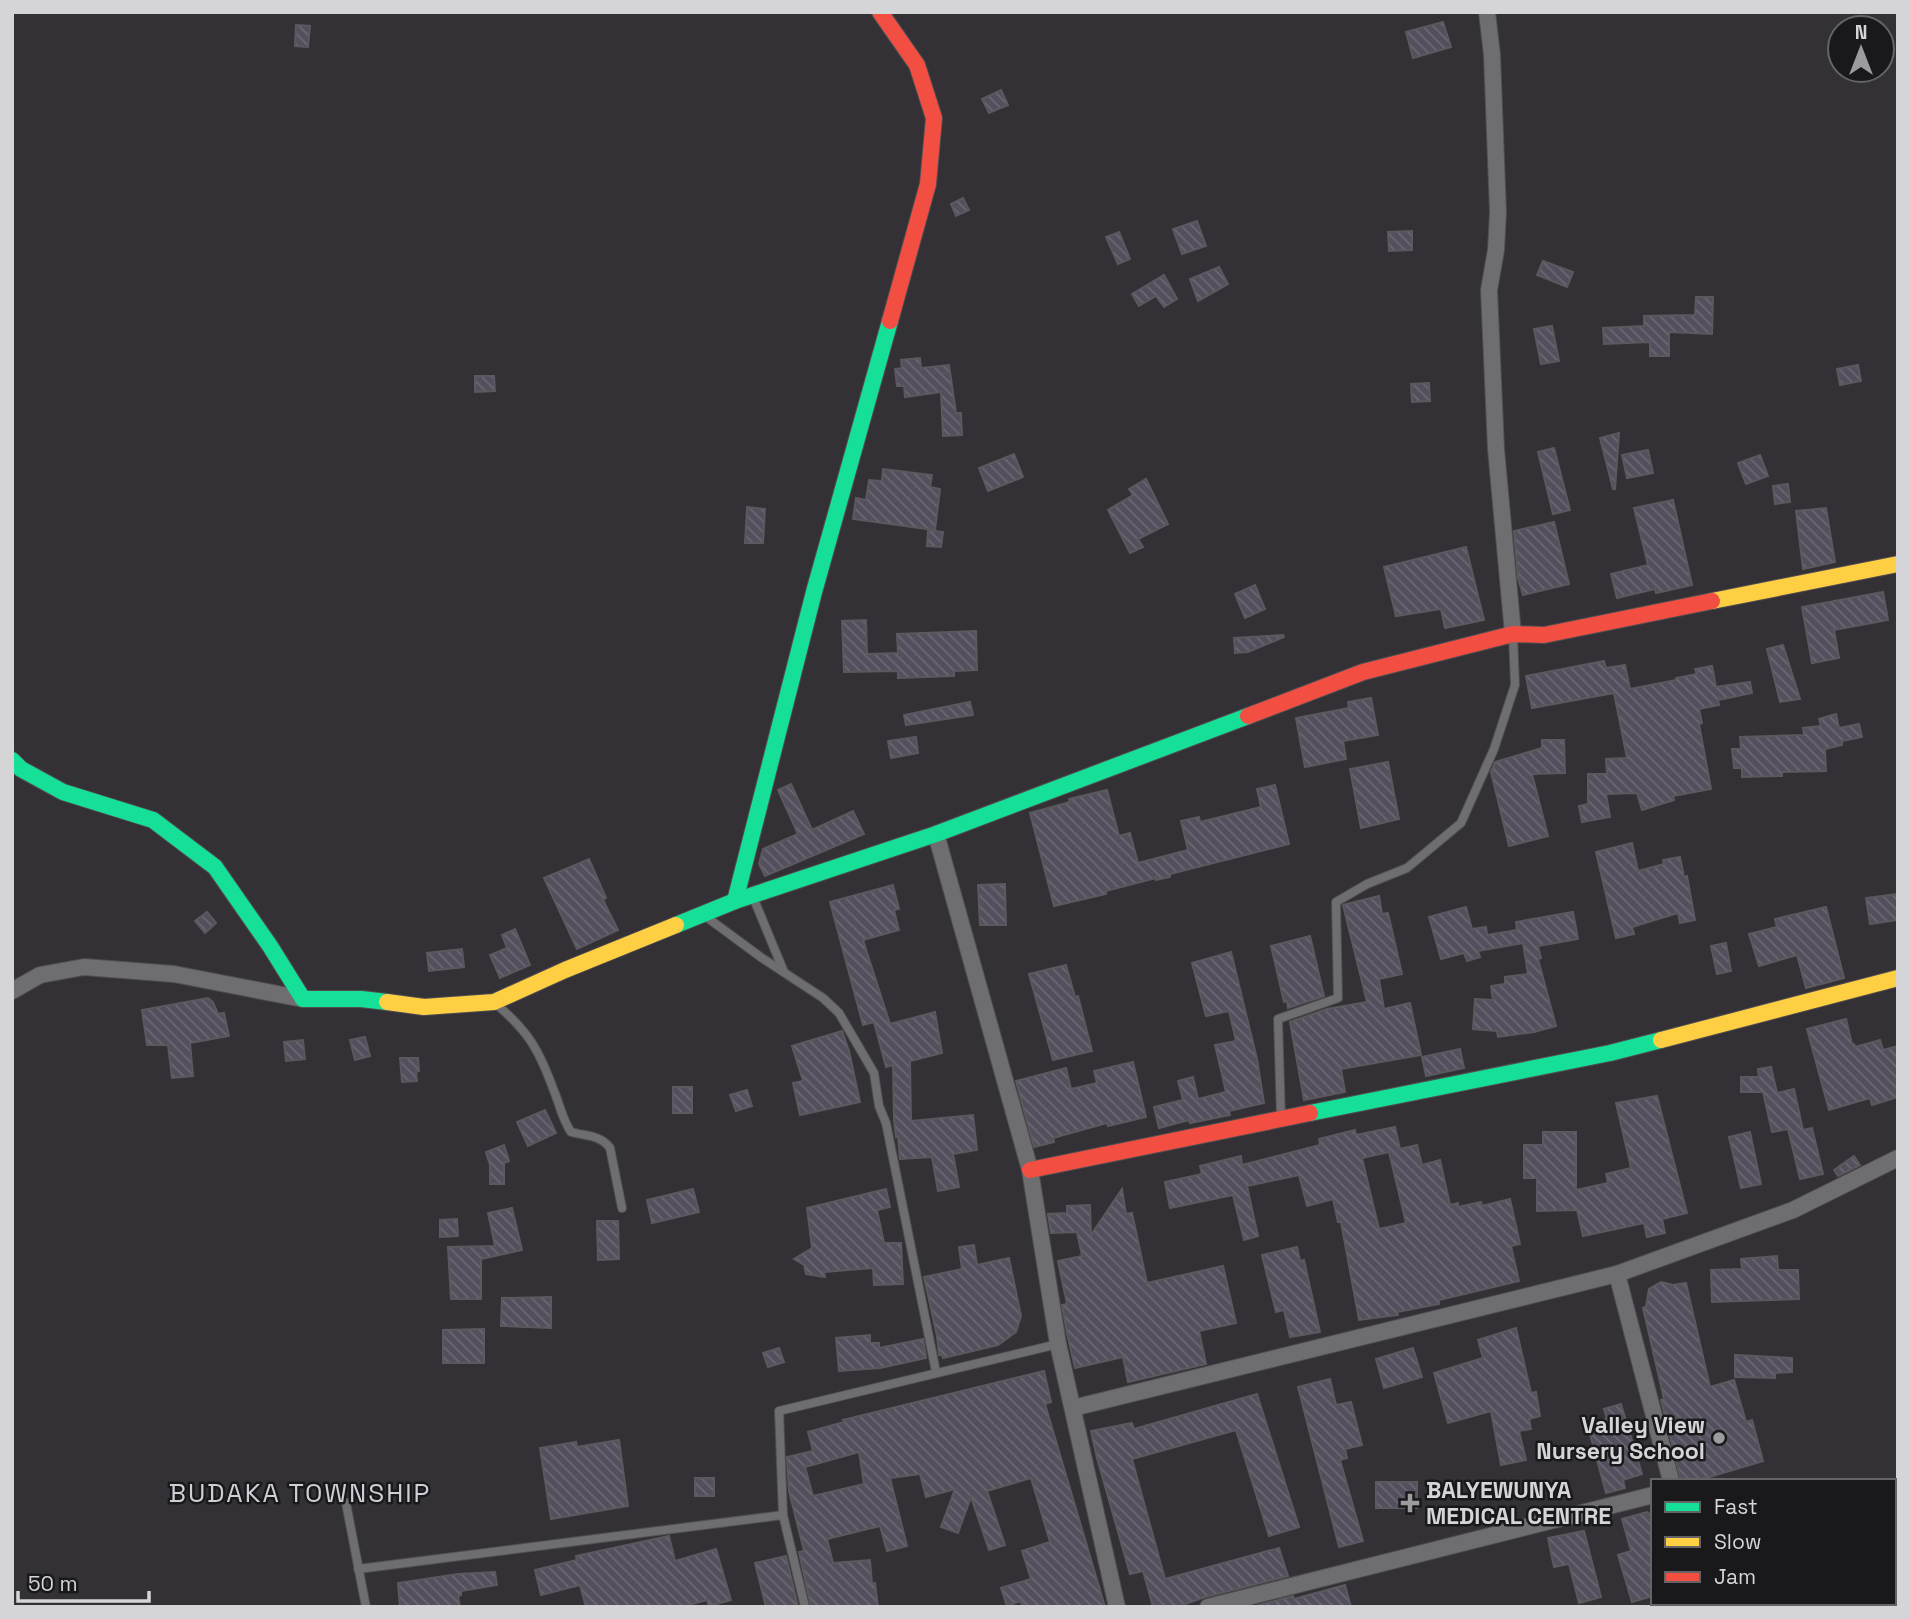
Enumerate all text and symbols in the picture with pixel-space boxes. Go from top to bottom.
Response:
north arrow [1826,14,1896,84]
text: N [1855,20,1867,45]
place label: Valley View Nursery School [1536,1410,1705,1466]
marker: Valley View Nursery School [1711,1430,1727,1446]
place label: BALYEWUNYA MEDICAL CENTRE [1426,1475,1611,1531]
district label: BUDAKA TOWNSHIP [169,1476,431,1510]
legend [1651,1479,1896,1605]
marker: BALYEWUNYA MEDICAL CENTRE [1400,1493,1420,1513]
text: Fast [1714,1493,1758,1520]
text: Slow [1714,1528,1762,1555]
scale bar [18,1560,149,1604]
text: Jam [1714,1563,1756,1590]
text: 50 m [28,1570,78,1597]

